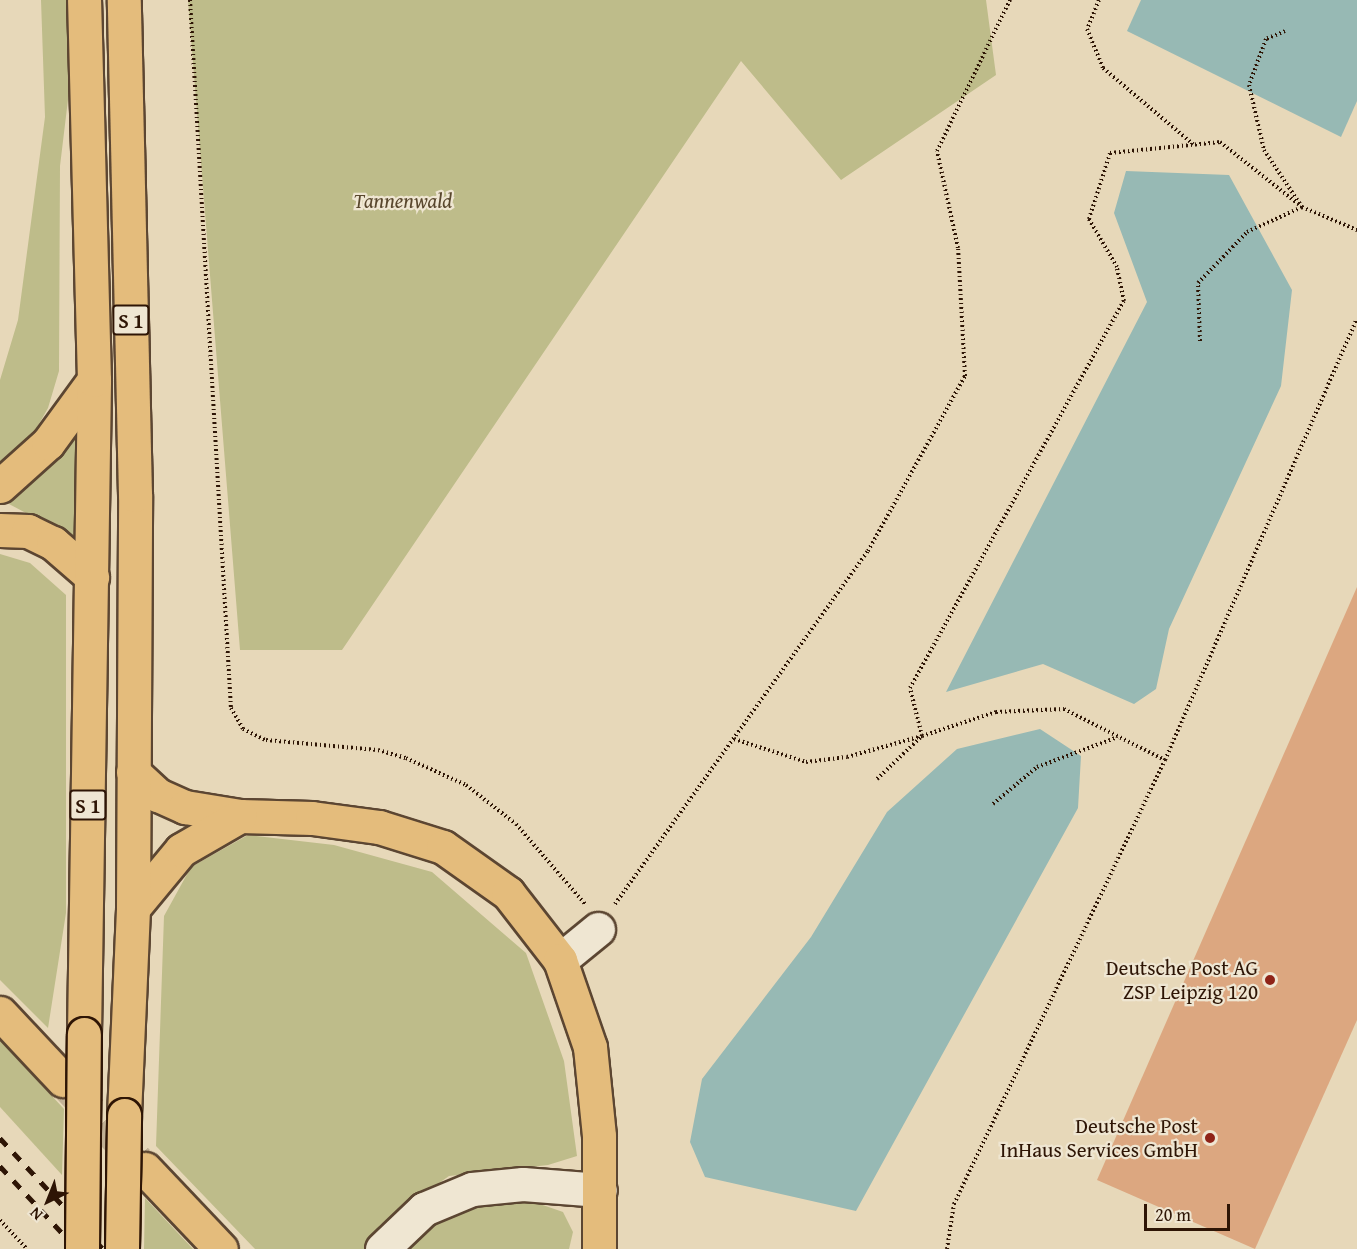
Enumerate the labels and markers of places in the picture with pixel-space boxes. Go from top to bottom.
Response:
place label: Deutsche Post AG ZSP Leipzig 120 [1106,955,1258,1005]
marker: Deutsche Post AG ZSP Leipzig 120 [1263,973,1277,987]
place label: Deutsche Post InHaus Services GmbH [1000,1113,1198,1163]
marker: Deutsche Post InHaus Services GmbH [1203,1131,1217,1145]

